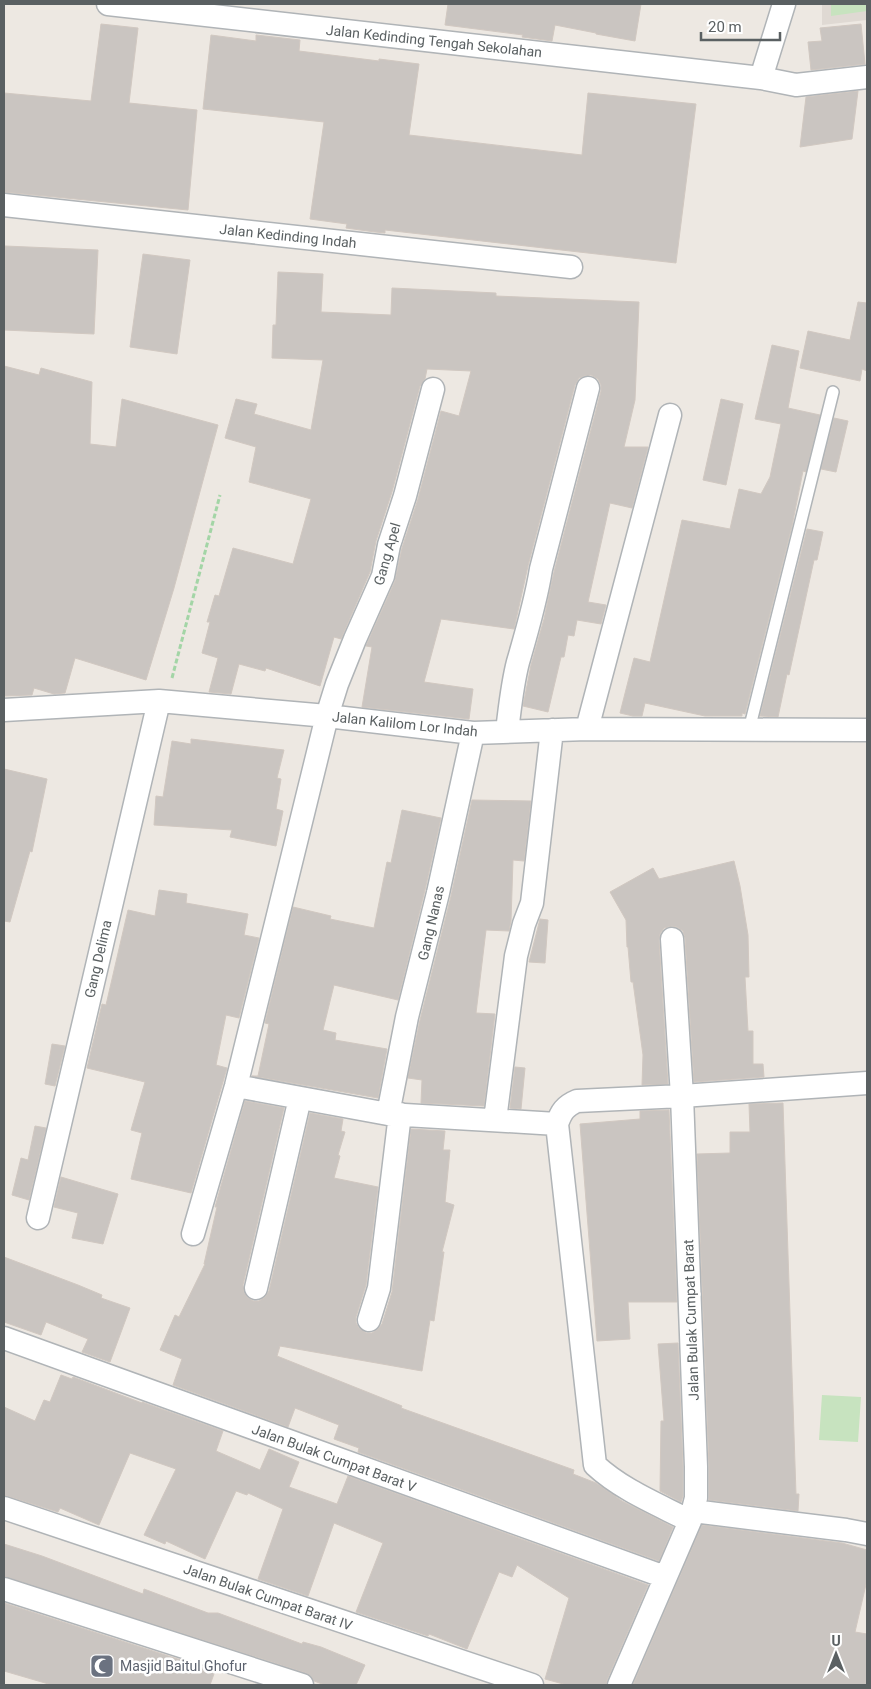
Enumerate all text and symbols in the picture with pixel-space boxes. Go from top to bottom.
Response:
scale bar [701,10,780,42]
text: 20 m [708,18,742,36]
street label: Jalan Kedinding Tengah Sekolahan [325,22,543,60]
street label: Jalan Kedinding Indah [219,221,357,251]
street label: Gang Apel [370,521,404,587]
street label: Jalan Kalilom Lor Indah [331,708,479,740]
street label: Gang Nanas [415,884,447,962]
street label: Gang Delima [81,918,115,1000]
street label: Jalan Bulak Cumpat Barat [680,1239,702,1401]
street label: Jalan Bulak Cumpat Barat V [250,1421,418,1495]
street label: Jalan Bulak Cumpat Barat IV [182,1561,355,1633]
north arrow [811,1629,861,1679]
text: U [831,1633,841,1649]
mosque icon: Masjid Baitul Ghofur [89,1653,115,1679]
place label: Masjid Baitul Ghofur [120,1658,247,1674]

